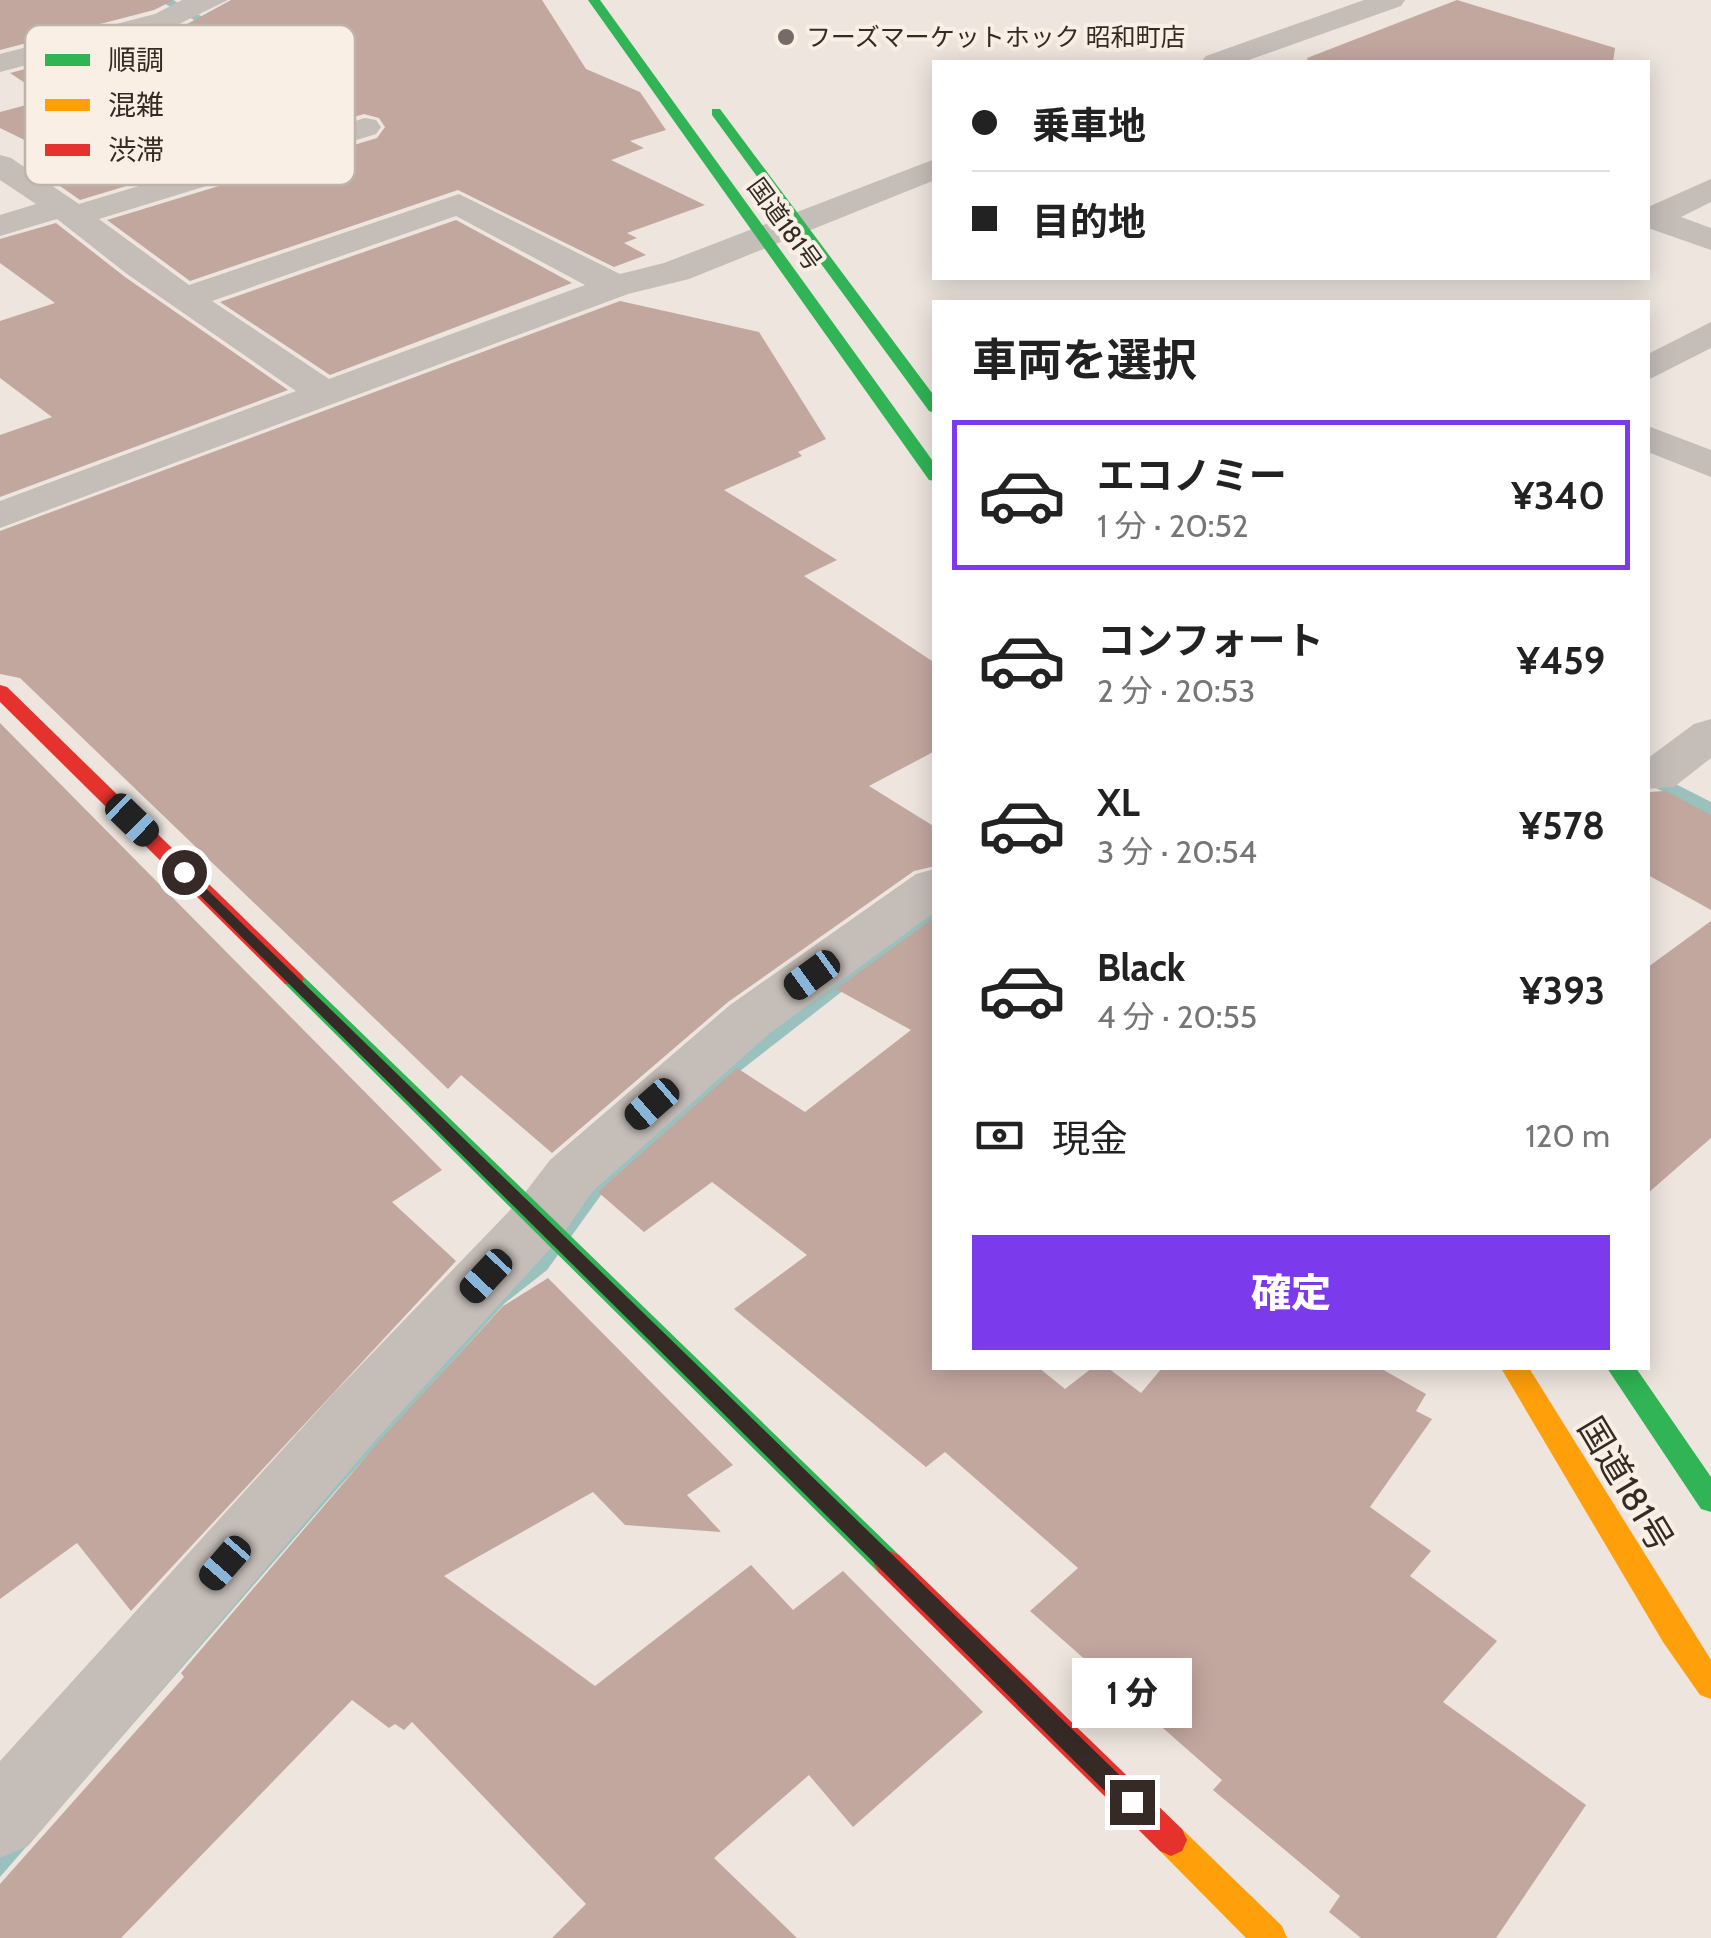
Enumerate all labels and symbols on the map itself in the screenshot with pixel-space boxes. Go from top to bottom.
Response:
place label: フーズマーケットホック 昭和町店 [806,22,1185,52]
legend [25,25,355,185]
marker: フーズマーケットホック 昭和町店 [775,26,797,48]
text: 順調 [108,43,164,77]
text: 混雑 [108,88,164,122]
text: 渋滞 [108,133,164,167]
street label: 国道181号 [742,172,828,276]
car [100,788,164,852]
route start [162,850,207,895]
car [779,945,845,1005]
car [620,1073,684,1135]
car [455,1244,517,1308]
street label: 国道181号 [1569,1409,1683,1559]
car [194,1531,256,1595]
callout: 1 分 [1072,1657,1192,1727]
route end [1110,1780,1155,1825]

